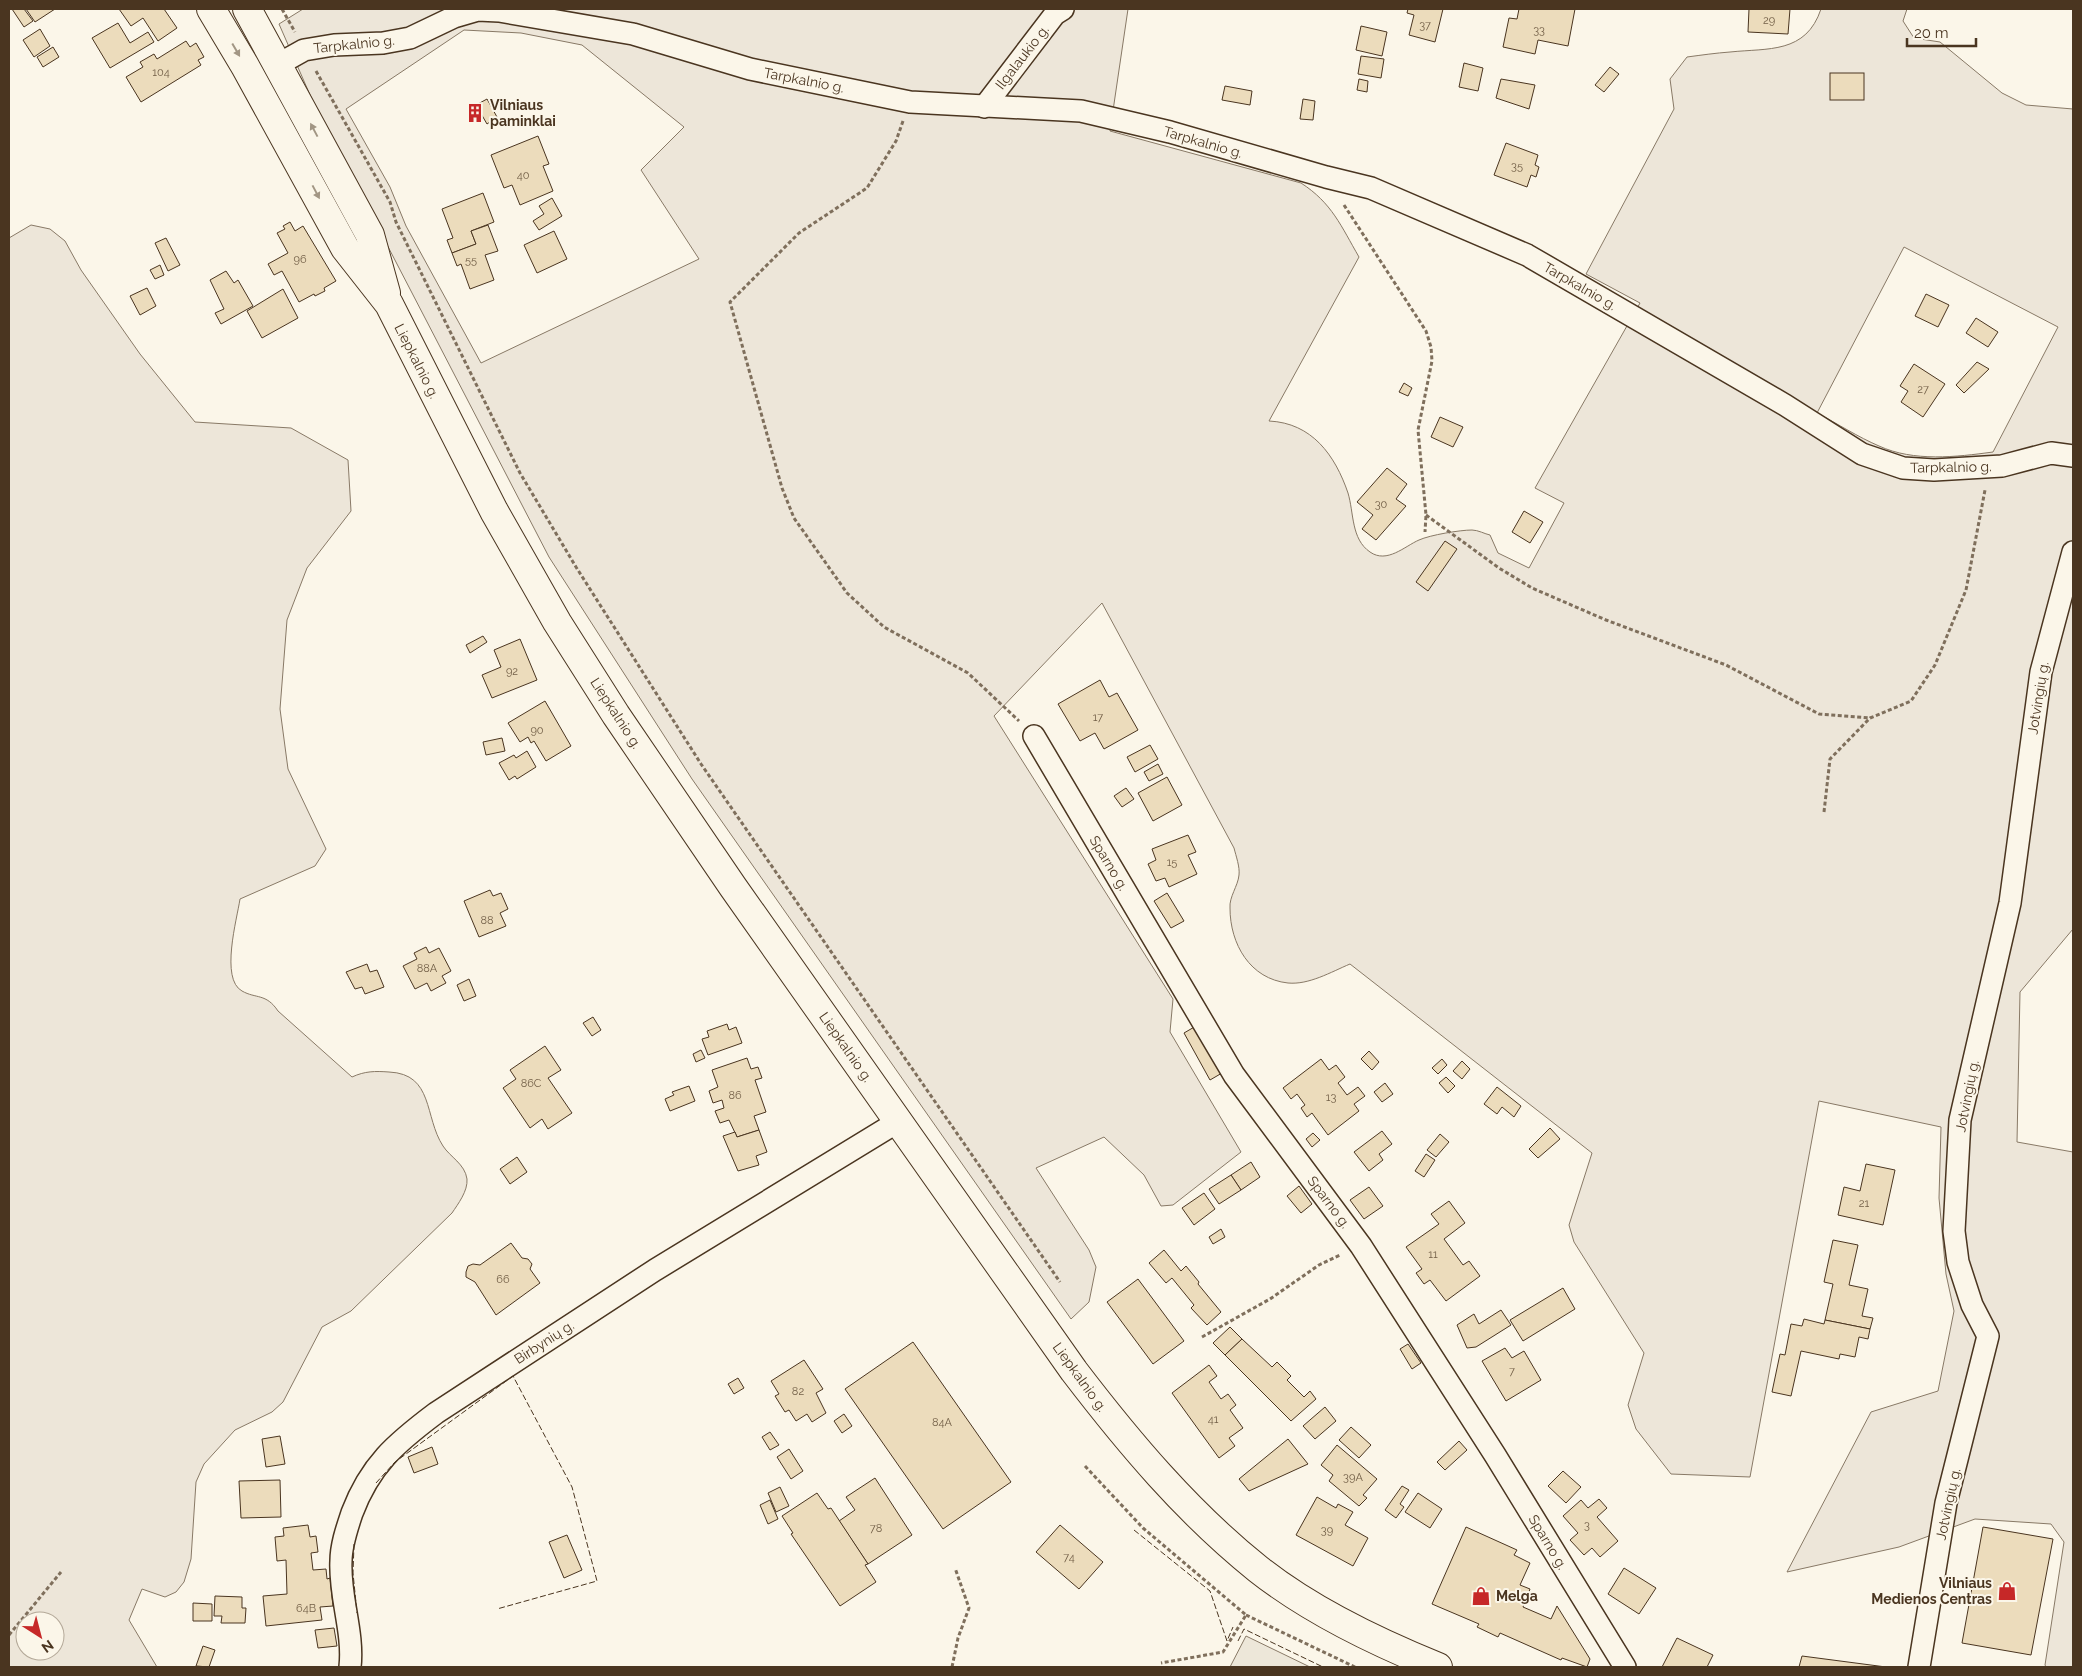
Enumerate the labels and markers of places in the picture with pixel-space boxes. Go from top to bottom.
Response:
place label: Vilniaus paminklai [490,97,556,129]
building icon: Vilniaus paminklai [464,102,486,124]
place label: Vilniaus Medienos Centras [1871,1575,1992,1607]
shop icon: Vilniaus Medienos Centras [1996,1580,2018,1602]
shop icon: Melga [1470,1585,1492,1607]
place label: Melga [1496,1588,1538,1604]

